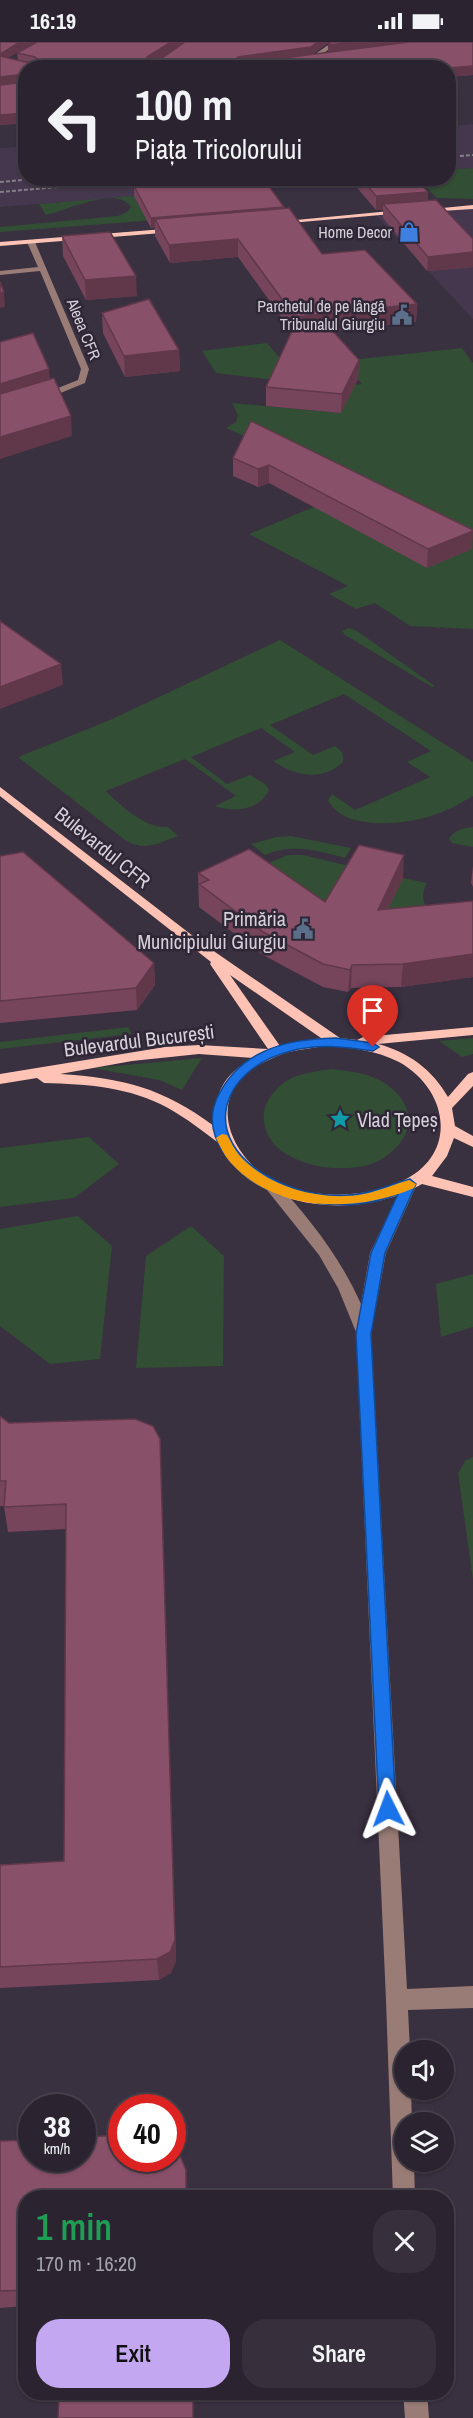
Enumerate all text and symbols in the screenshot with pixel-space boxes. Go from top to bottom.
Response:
text: 16:19 [30,6,76,36]
text: 100 m [135,77,233,133]
icon: left [36,84,114,162]
text: Piața Tricolorului [135,131,302,167]
shop icon: Home Decor [397,220,421,244]
place label: Home Decor [318,221,393,243]
street label: Aleea CFR [61,294,106,363]
place label: Parchetul de pe lângă Tribunalul Giurgiu [257,295,386,335]
public building icon: Parchetul de pe lângă Tribunalul Giurgiu [390,303,414,327]
street label: Bulevardul CFR [50,800,157,894]
place label: Primăria Municipiului Giurgiu [137,905,286,955]
public building icon: Primăria Municipiului Giurgiu [291,917,315,941]
pin [347,985,398,1047]
icon: arrive [356,994,389,1027]
street label: Bulevardul București [62,1017,216,1063]
place label: Vlad Țepeș [357,1106,438,1133]
place icon: Vlad Țepeș [328,1107,352,1131]
position arrow [356,1777,420,1841]
map controls [394,2040,454,2172]
button: sound [394,2040,454,2100]
speed limit sign: 40 [108,2094,186,2172]
text: 38 [43,2106,71,2146]
button: layers [394,2112,454,2172]
text: km/h [44,2138,70,2159]
text: 1 min [36,2203,112,2251]
button: close [373,2210,436,2273]
text: 170 m · 16:20 [36,2250,136,2277]
button: Exit [36,2319,230,2388]
button: Share [242,2319,436,2388]

